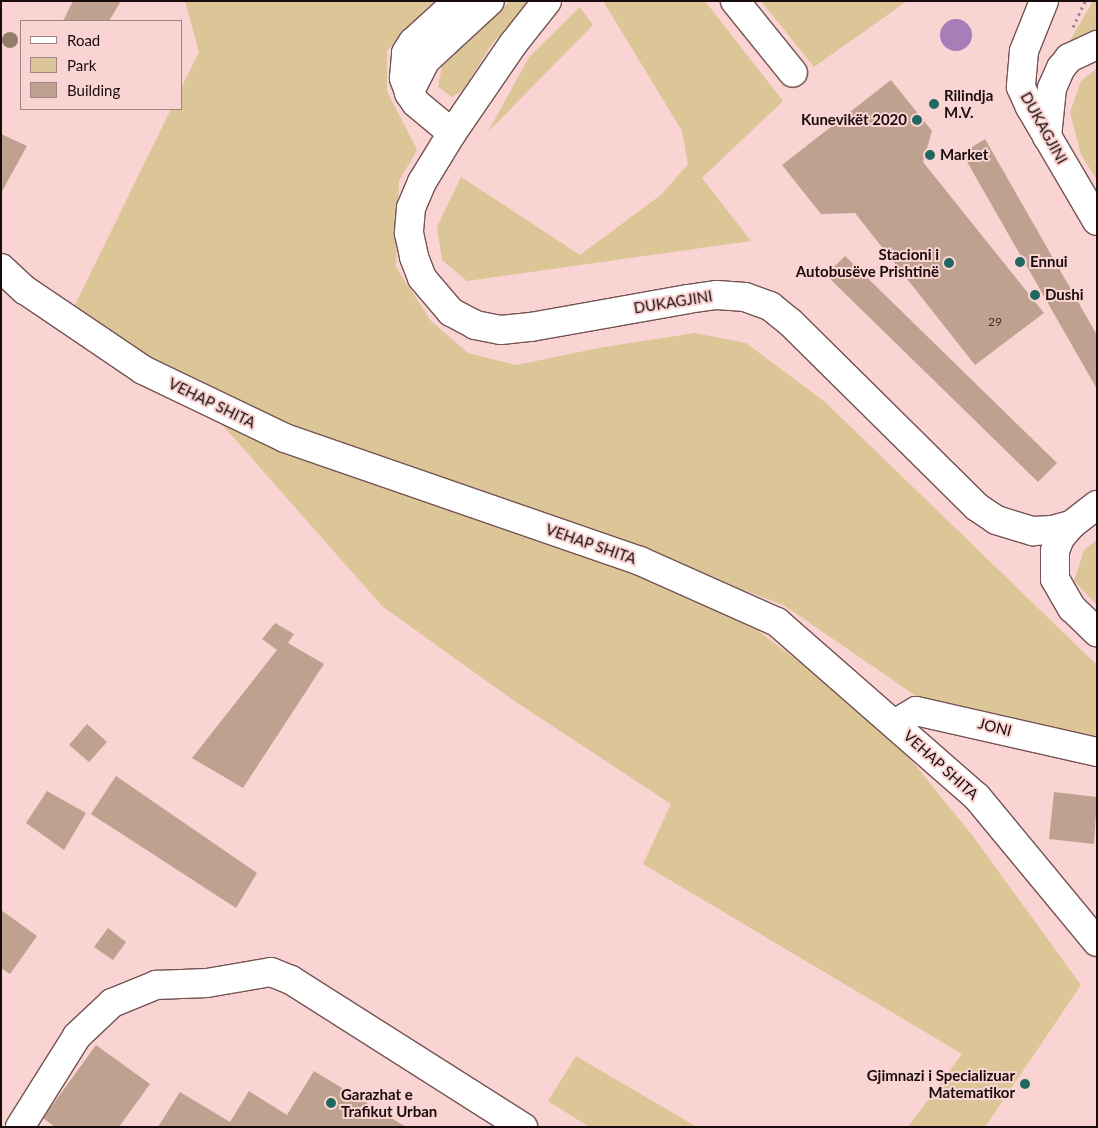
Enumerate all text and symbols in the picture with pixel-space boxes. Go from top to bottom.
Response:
legend [20,20,182,110]
text: Road [67,31,100,49]
text: Park [67,56,96,74]
text: Building [67,81,120,99]
place label: Rilindja M.V. [944,86,993,121]
street label: DUKAGJINI [1017,89,1071,167]
marker: Rilindja M.V. [928,98,940,110]
place label: Kunevikët 2020 [801,111,907,129]
marker: Kunevikët 2020 [911,114,923,126]
place label: Market [940,146,988,164]
marker: Market [924,149,936,161]
place label: Stacioni i Autobusëve Prishtinë [796,245,939,280]
place label: Ennui [1030,253,1068,271]
marker: Ennui [1014,256,1026,268]
marker: Stacioni i Autobusëve Prishtinë [943,257,955,269]
place label: Dushi [1045,286,1084,304]
street label: DUKAGJINI [632,287,714,317]
marker: Dushi [1029,289,1041,301]
house number: 29 [988,315,1002,329]
street label: VEHAP SHITA [165,374,259,432]
street label: VEHAP SHITA [543,520,639,568]
street label: JONI [976,714,1014,740]
street label: VEHAP SHITA [900,727,982,803]
place label: Gjimnazi i Specializuar Matematikor [867,1066,1015,1101]
marker: Gjimnazi i Specializuar Matematikor [1019,1078,1031,1090]
place label: Garazhat e Trafikut Urban [341,1085,437,1120]
marker: Garazhat e Trafikut Urban [325,1097,337,1109]

